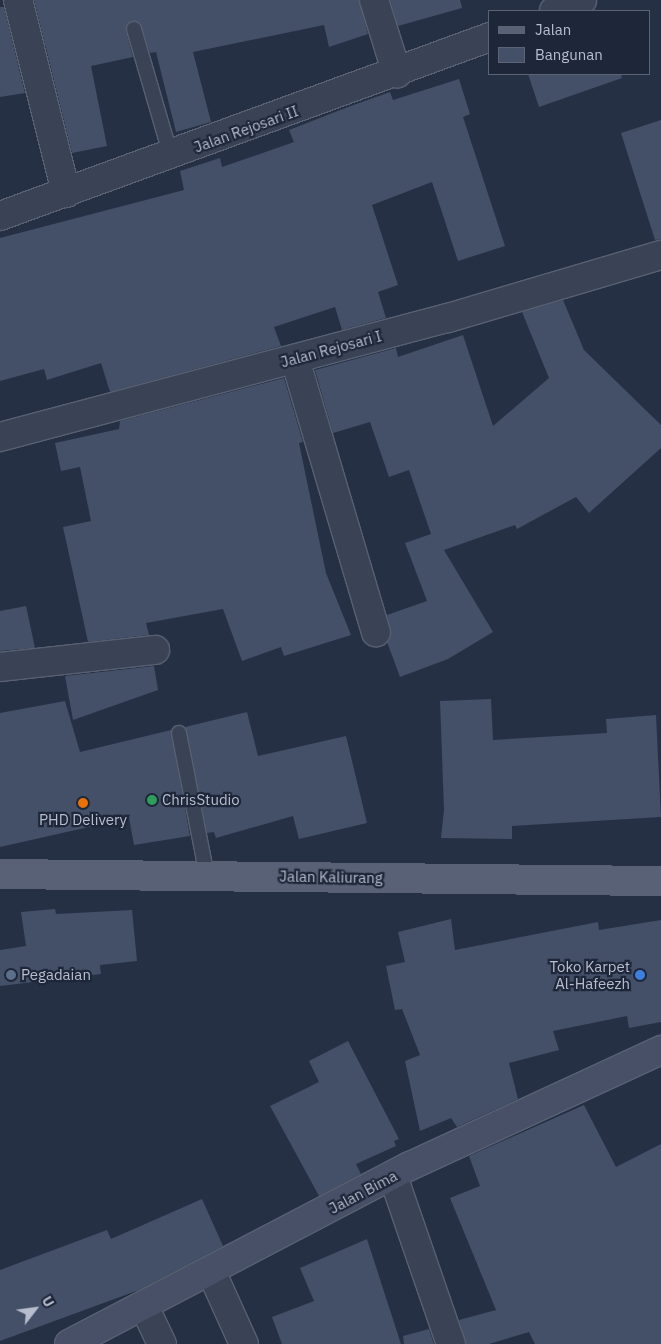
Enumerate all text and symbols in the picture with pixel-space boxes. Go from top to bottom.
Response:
legend [488,10,651,75]
text: Jalan [535,20,571,39]
text: Bangunan [535,45,603,64]
street label: Jalan Rejosari II [191,102,301,156]
street label: Jalan Rejosari I [279,327,383,371]
place label: ChrisStudio [162,791,240,809]
marker: ChrisStudio [146,794,158,806]
marker: PHD Delivery [77,797,89,809]
place label: PHD Delivery [39,811,127,829]
street label: Jalan Kaliurang [279,867,383,887]
place label: Toko Karpet Al-Hafeezh [549,957,630,992]
place label: Pegadaian [21,966,91,984]
marker: Pegadaian [5,969,17,981]
marker: Toko Karpet Al-Hafeezh [634,969,646,981]
street label: Jalan Bima [326,1167,400,1217]
north arrow [10,1284,60,1334]
text: U [38,1293,58,1310]

